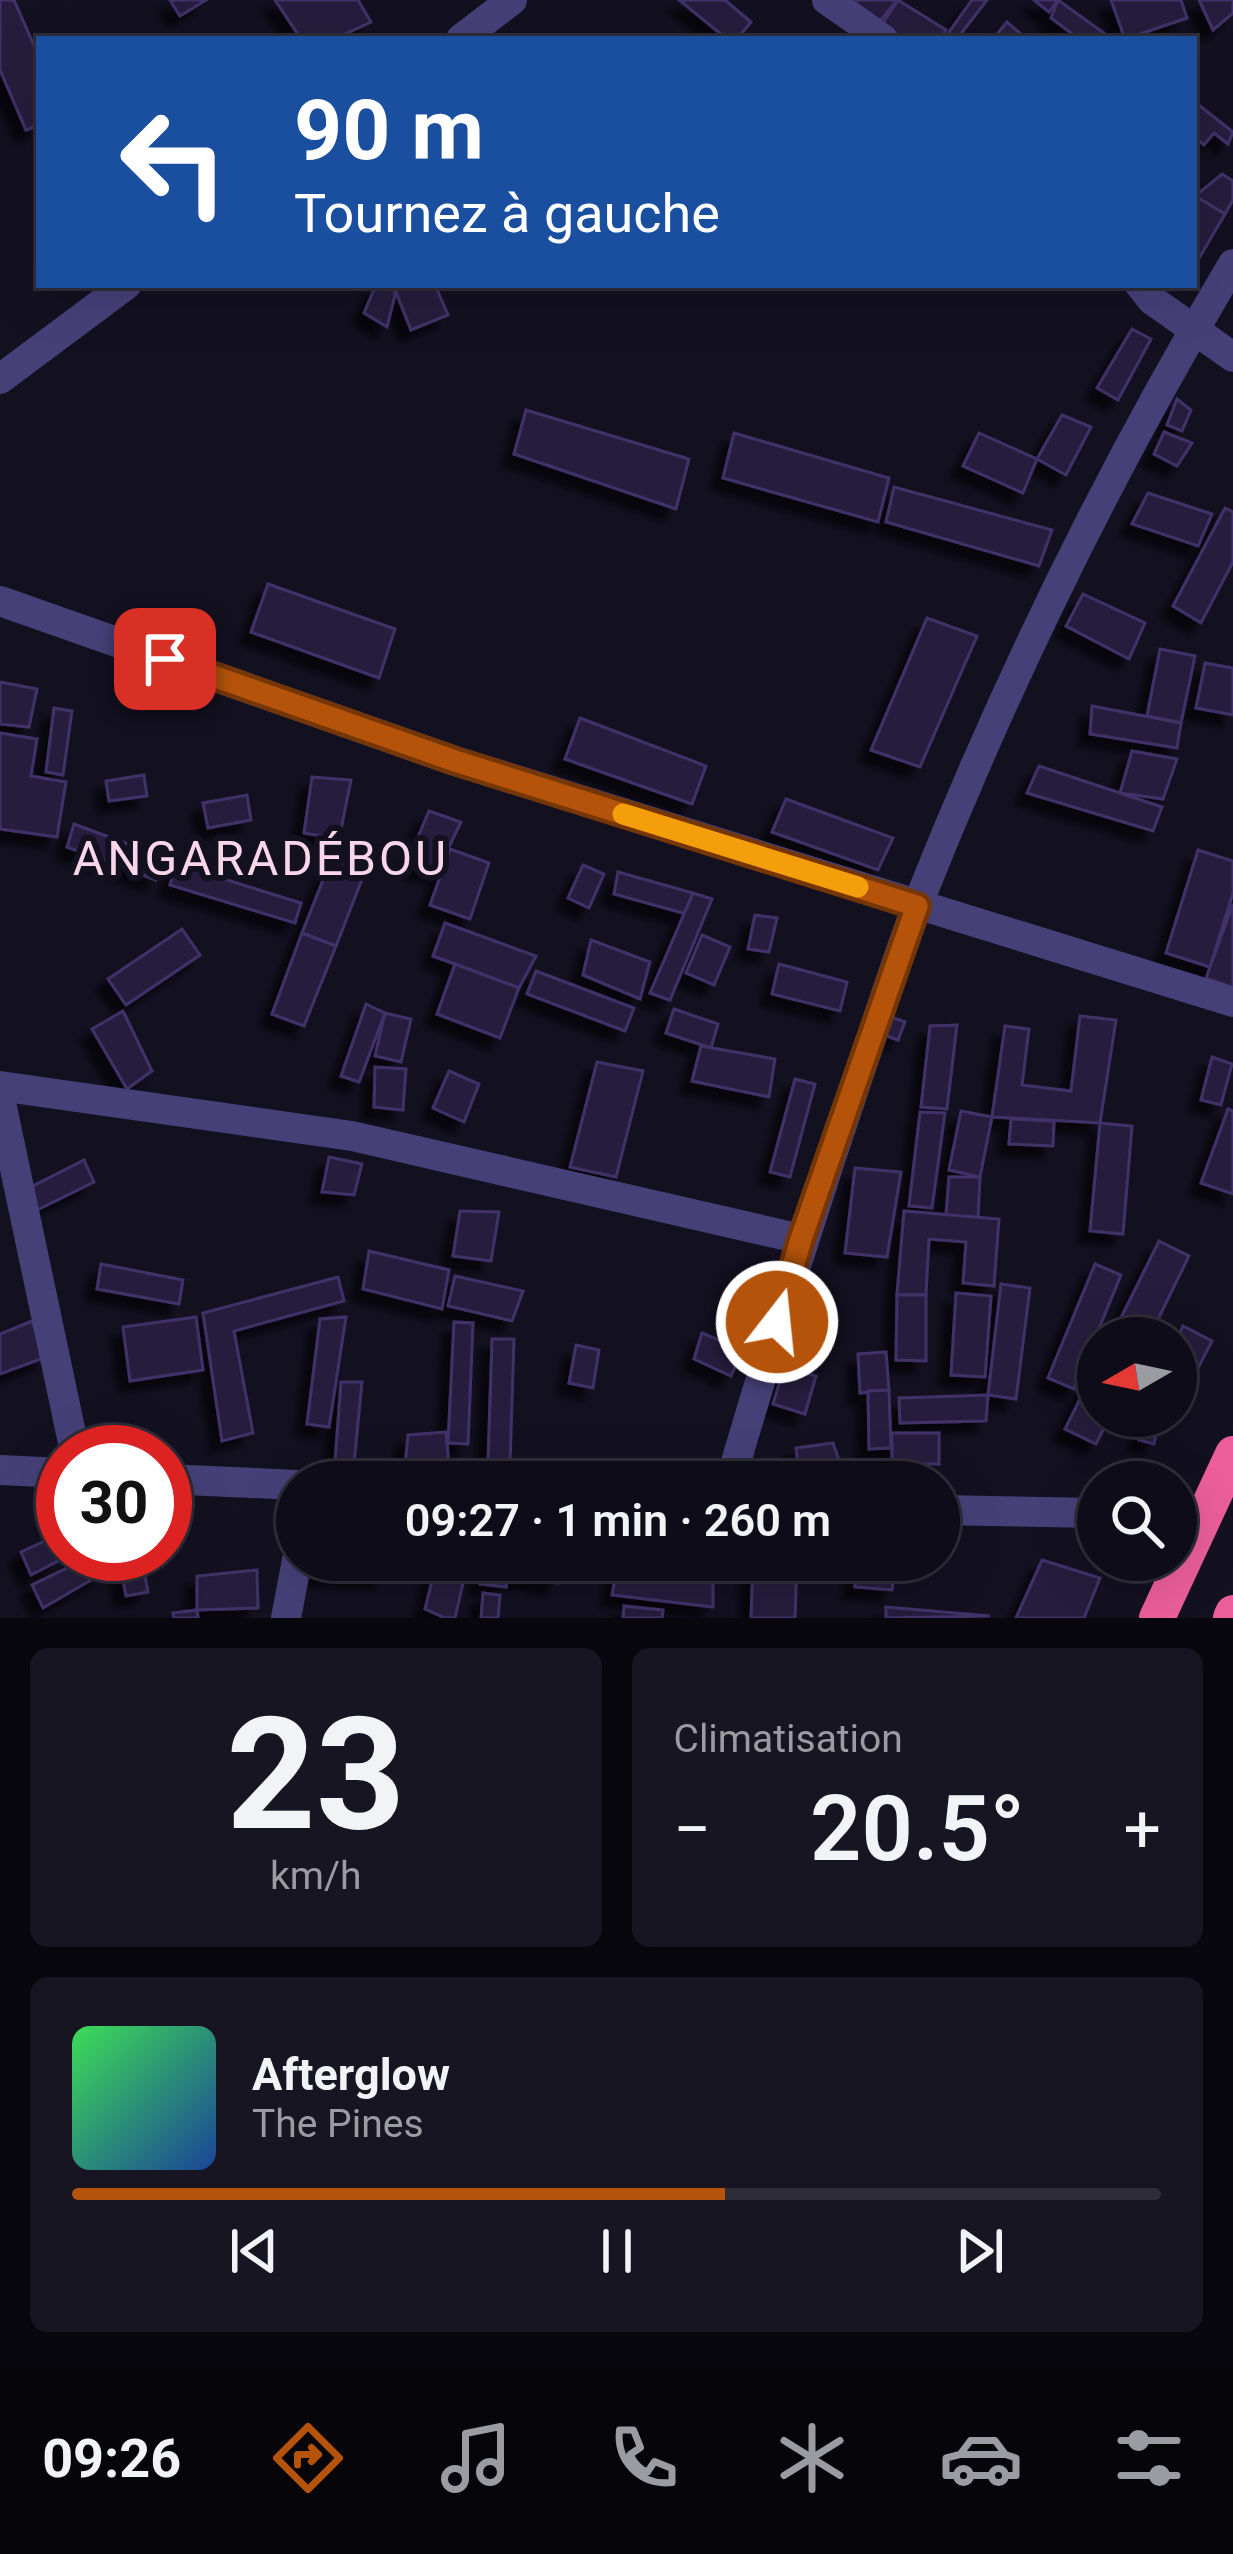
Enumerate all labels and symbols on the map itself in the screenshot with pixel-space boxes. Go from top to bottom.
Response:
pin [114,608,216,710]
district label: ANGARADÉBOU [73,830,449,887]
position arrow [714,1259,840,1385]
north arrow [1077,1317,1197,1437]
speed limit sign: 30 [36,1425,192,1581]

